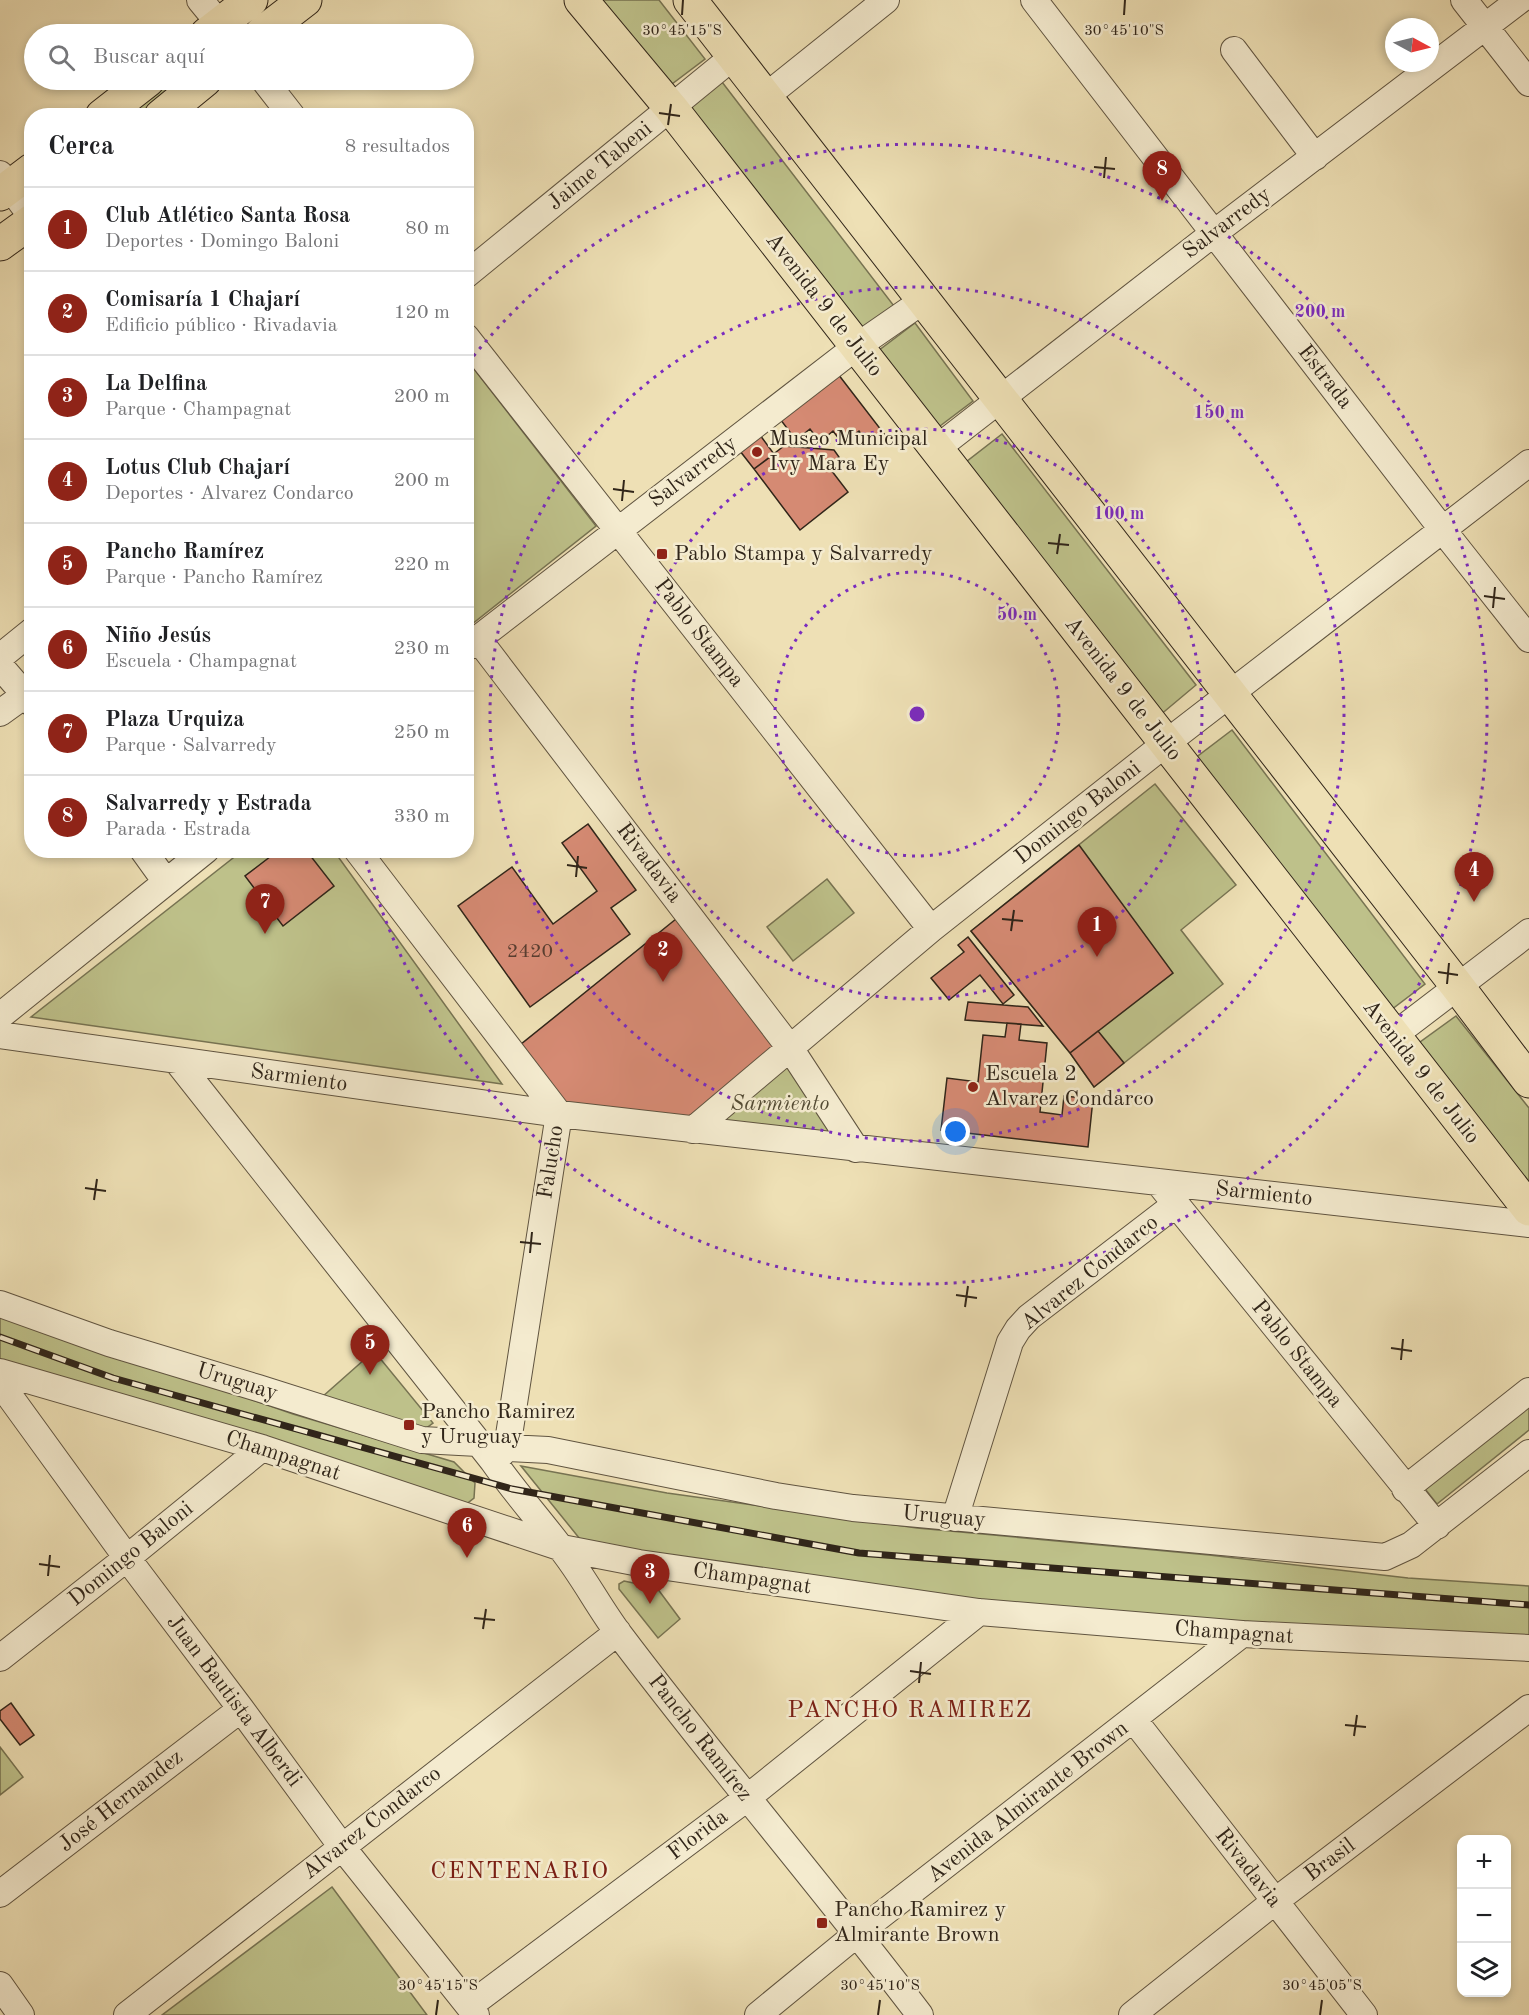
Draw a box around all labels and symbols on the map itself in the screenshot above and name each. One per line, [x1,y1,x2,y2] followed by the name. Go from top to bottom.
[1385,18,1439,72] north arrow
[642,24,722,39] text: 30°45'15"S
[1084,24,1164,39] text: 30°45'10"S
[544,117,656,215] street label: Jaime Tabeni
[1142,152,1182,201] pin: 8
[1179,183,1275,263] street label: Salvarredy
[761,229,887,381] street label: Avenida 9 de Julio
[1295,303,1345,321] text: 200 m
[1293,341,1357,413] street label: Estrada
[1194,404,1244,422] text: 150 m
[769,428,928,475] place label: Museo Municipal Ivy Mara Ey
[645,432,741,512] street label: Salvarredy
[750,445,764,459] marker: Museo Municipal Ivy Mara Ey
[1094,505,1144,523] text: 100 m
[674,543,933,565] place label: Pablo Stampa y Salvarredy
[655,547,669,561] marker: Pablo Stampa y Salvarredy
[650,575,748,692] street label: Pablo Stampa
[997,606,1037,624] text: 50 m
[1060,613,1186,765] street label: Avenida 9 de Julio
[907,704,927,724] centre of rings
[1011,757,1145,869] street label: Domingo Baloni
[612,819,686,907] street label: Rivadavia
[1454,852,1494,902] pin: 4
[246,884,284,934] pin: 7
[1078,908,1116,957] pin: 1
[644,932,682,982] pin: 2
[507,942,553,962] house number: 2420
[1358,996,1484,1148] street label: Avenida 9 de Julio
[249,1060,349,1096] street label: Sarmiento
[985,1063,1154,1110] place label: Escuela 2 Alvarez Condarco
[966,1080,980,1094] marker: Escuela 2 Alvarez Condarco
[731,1093,829,1115] park label: Sarmiento
[941,1117,970,1146] your location
[534,1123,568,1201] street label: Falucho
[1214,1178,1314,1210] street label: Sarmiento
[1017,1211,1163,1335] street label: Alvarez Condarco
[1247,1296,1347,1412] street label: Pablo Stampa
[350,1326,389,1375] pin: 5
[194,1359,281,1405] street label: Uruguay
[421,1401,575,1448] place label: Pancho Ramirez y Uruguay
[402,1418,416,1432] marker: Pancho Ramirez y Uruguay
[223,1427,343,1485] street label: Champagnat
[65,1497,197,1611] street label: Domingo Baloni
[901,1502,987,1532] street label: Uruguay
[448,1508,486,1558] pin: 6
[630,1554,670,1604] pin: 3
[691,1560,813,1598] street label: Champagnat
[162,1611,306,1791] street label: Juan Bautista Alberdi
[1174,1618,1294,1648] street label: Champagnat
[644,1670,756,1806] street label: Pancho Ramírez
[787,1699,1033,1723] district label: PANCHO RAMIREZ
[923,1717,1133,1887] street label: Avenida Almirante Brown
[55,1746,187,1856] street label: José Hernandez
[299,1762,445,1884] street label: Alvarez Condarco
[664,1805,732,1865] street label: Florida
[1211,1824,1286,1912] street label: Rivadavia
[1301,1834,1359,1886] street label: Brasil
[430,1860,610,1884] district label: CENTENARIO
[834,1899,1006,1946] place label: Pancho Ramirez y Almirante Brown
[815,1916,829,1930] marker: Pancho Ramirez y Almirante Brown
[398,1979,478,1994] text: 30°45'15"S
[840,1979,920,1994] text: 30°45'10"S
[1282,1979,1362,1994] text: 30°45'05"S

